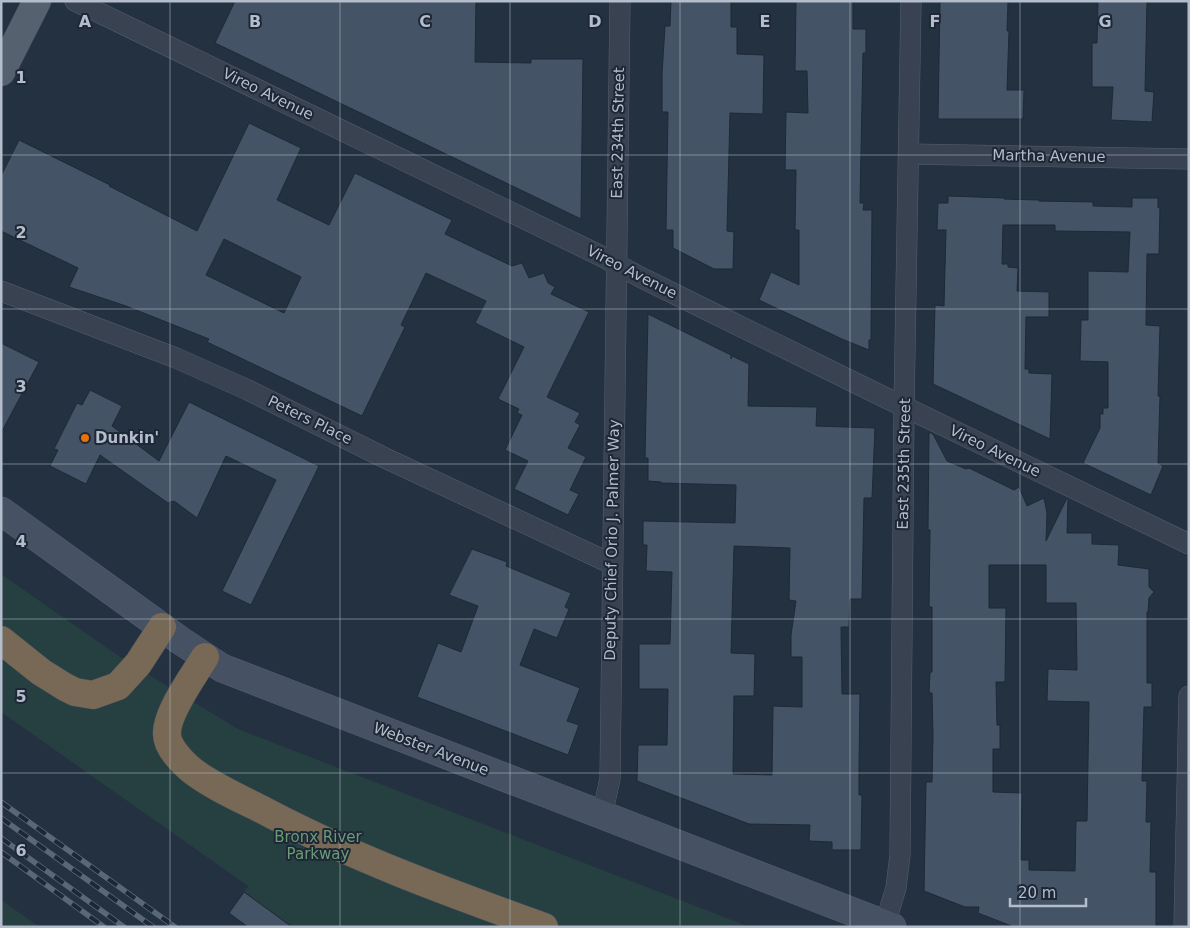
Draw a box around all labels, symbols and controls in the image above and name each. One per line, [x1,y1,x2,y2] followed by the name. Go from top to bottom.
[79,12,92,31] text: A
[249,12,261,31] text: B
[419,12,431,31] text: C
[588,12,602,31] text: D
[760,12,770,31] text: E
[930,12,940,31] text: F
[1098,12,1112,31] text: G
[220,64,316,124] street label: Vireo Avenue
[608,67,628,199] street label: East 234th Street
[15,68,27,87] text: 1
[992,146,1106,166] street label: Martha Avenue
[15,223,27,242] text: 2
[584,242,680,302] street label: Vireo Avenue
[15,377,27,396] text: 3
[265,392,355,448] street label: Peters Place
[894,398,914,530] street label: East 235th Street
[601,419,623,661] street label: Deputy Chief Orio J. Palmer Way
[947,421,1043,481] street label: Vireo Avenue
[95,429,159,447] place label: Dunkin'
[79,432,91,444] marker: Dunkin'
[15,532,27,551] text: 4
[15,687,27,706] text: 5
[371,719,491,779] street label: Webster Avenue
[274,828,362,863] park label: Bronx River Parkway
[15,841,27,860] text: 6
[1010,876,1086,908] scale bar
[1018,884,1056,902] text: 20 m

